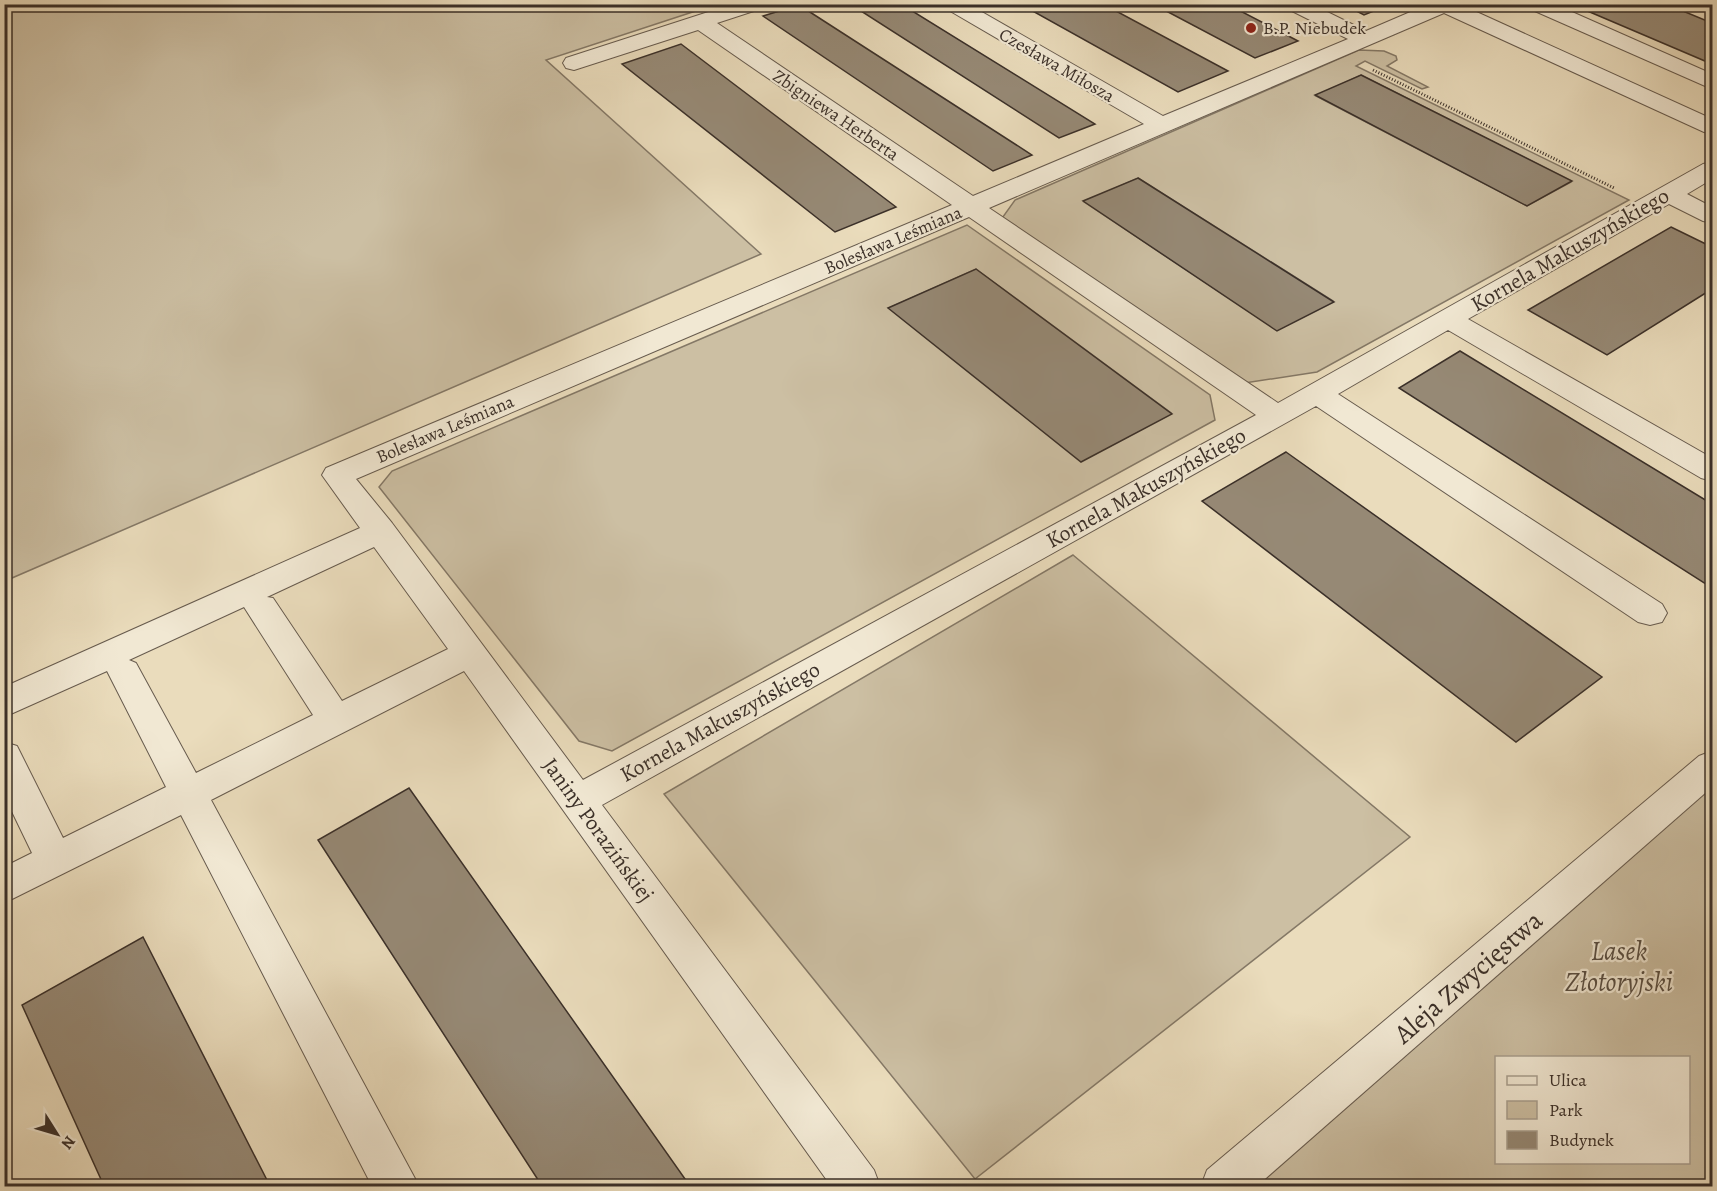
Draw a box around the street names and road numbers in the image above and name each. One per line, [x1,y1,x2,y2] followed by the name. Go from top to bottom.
[995,22,1120,108] street label: Czesława Miłosza
[768,64,904,167] street label: Zbigniewa Herberta
[1465,181,1675,319] street label: Kornela Makuszyńskiego
[820,200,966,280] street label: Bolesława Leśmiana
[372,389,518,469] street label: Bolesława Leśmiana
[1040,420,1252,556] street label: Kornela Makuszyńskiego
[614,654,826,790] street label: Kornela Makuszyńskiego
[535,752,661,908] street label: Janiny Porazińskiej
[1385,902,1550,1052] street label: Aleja Zwycięstwa

